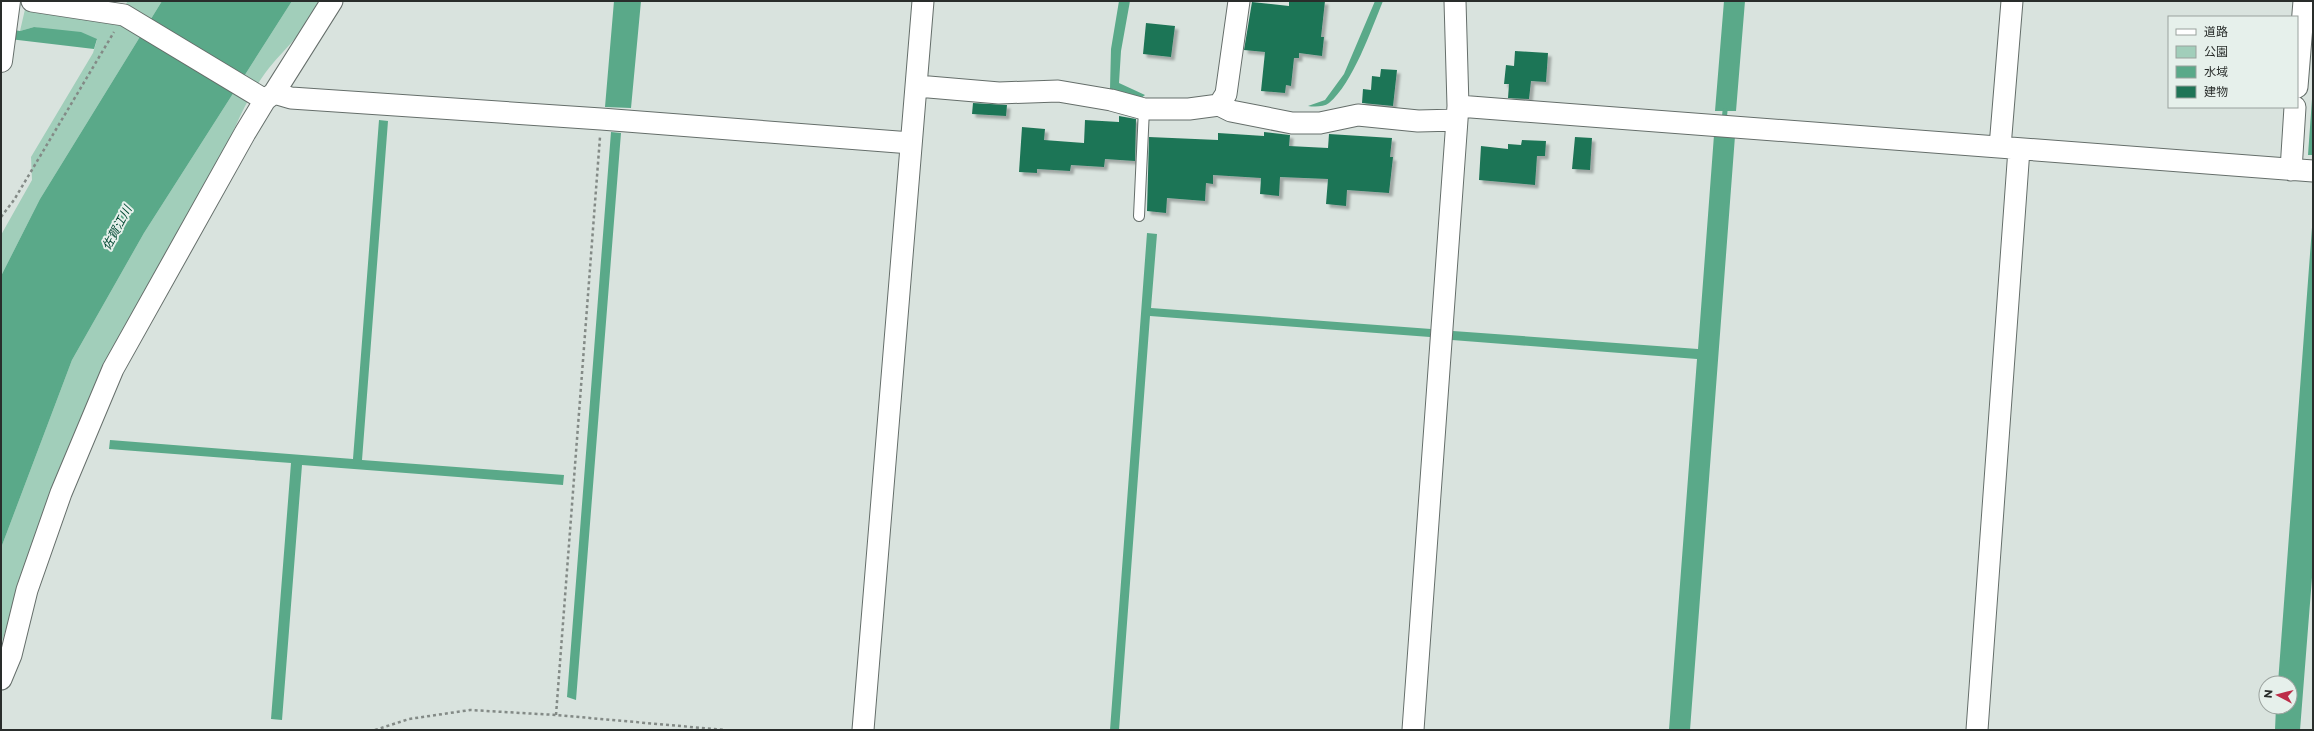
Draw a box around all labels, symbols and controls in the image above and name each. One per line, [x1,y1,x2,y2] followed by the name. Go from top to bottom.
[2168,16,2298,108] legend
[2204,24,2228,39] text: 道路
[2204,44,2228,59] text: 公園
[2204,64,2228,79] text: 水域
[2204,84,2228,99] text: 建物
[99,201,135,252] water label: 佐賀江川
[2258,675,2298,715] north arrow
[2261,689,2276,699] text: N

